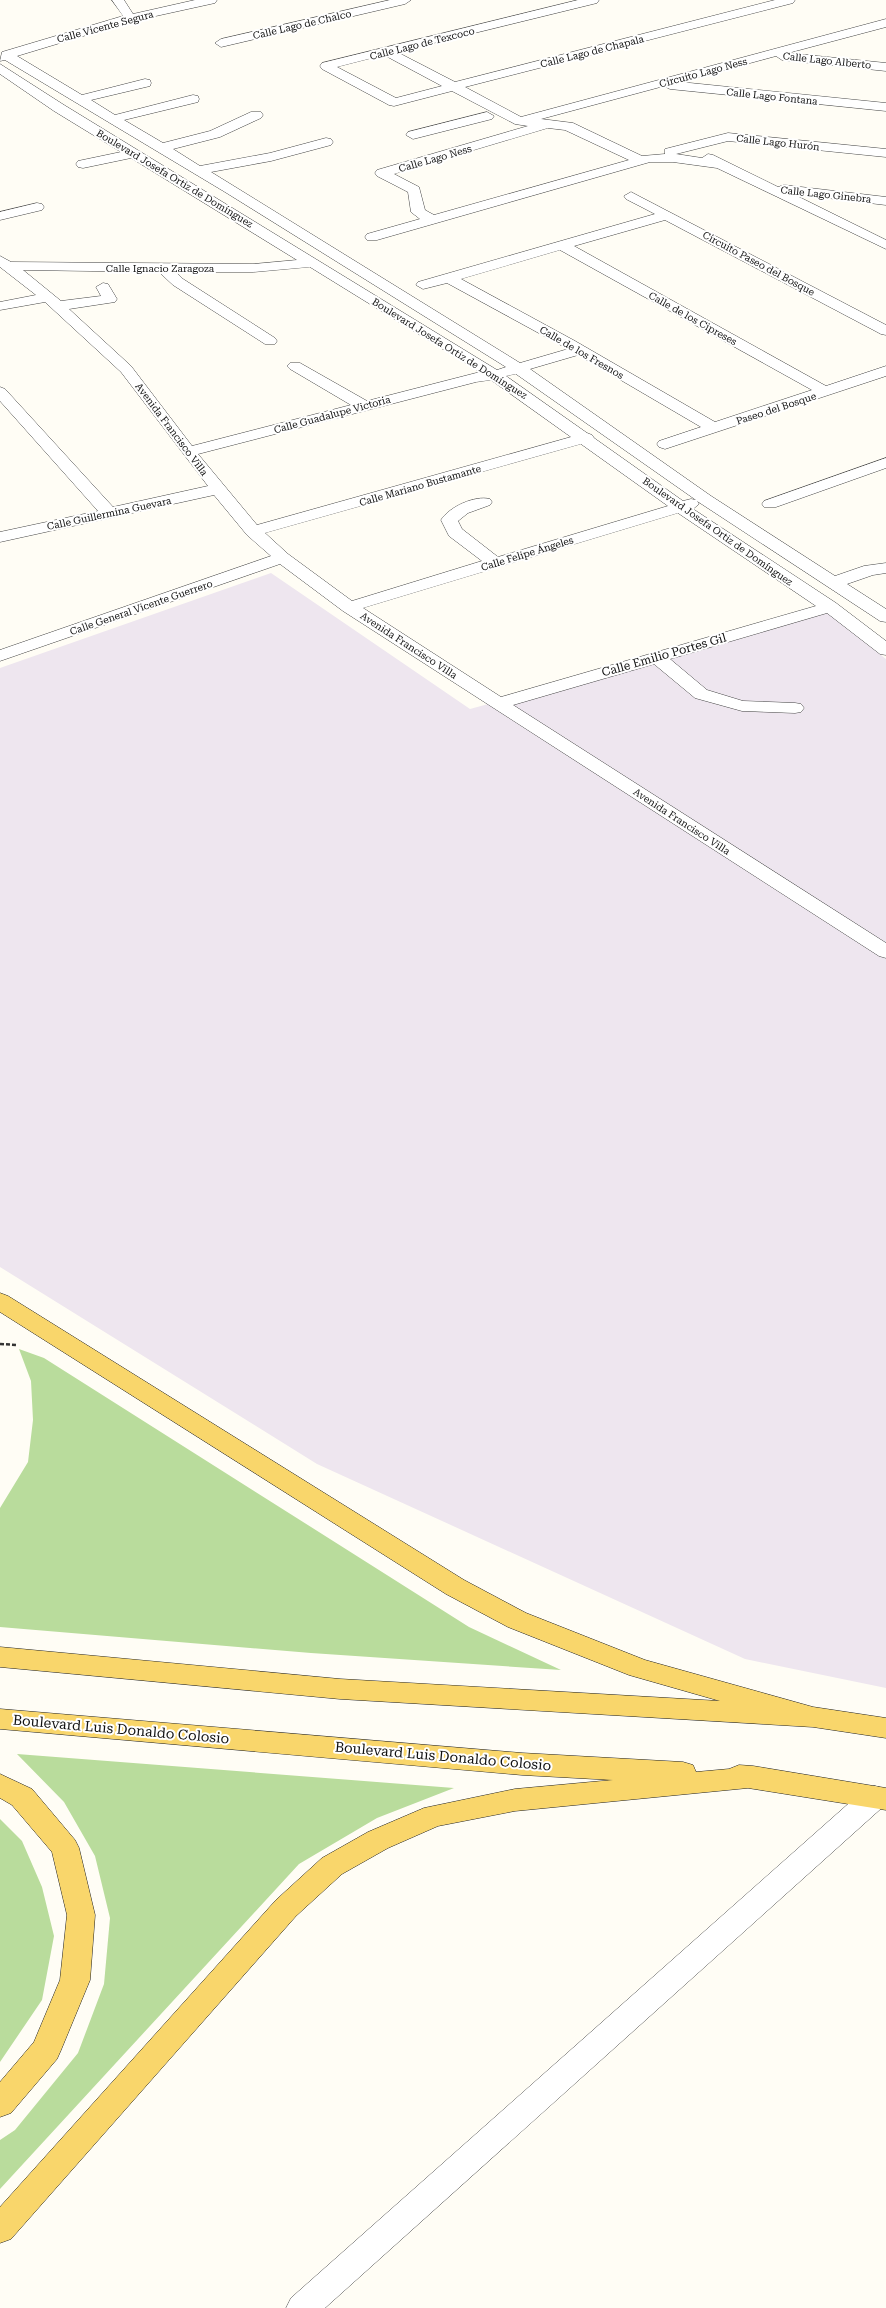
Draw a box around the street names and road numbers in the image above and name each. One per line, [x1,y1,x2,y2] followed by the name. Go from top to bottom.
[56,8,155,45] street label: Calle Vicente Segura
[252,8,353,41] street label: Calle Lago de Chalco
[369,25,476,62] street label: Calle Lago de Texcoco
[539,33,646,70] street label: Calle Lago de Chapala
[782,50,872,71] street label: Calle Lago Alberto
[658,55,748,90] street label: Circuito Lago Ness
[726,86,819,107] street label: Calle Lago Fontana
[95,127,255,230] street label: Boulevard Josefa Ortiz de Domínguez
[736,133,821,152] street label: Calle Lago Hurón
[397,143,473,174] street label: Calle Lago Ness
[780,184,872,205] street label: Calle Lago Ginebra
[701,229,817,298] street label: Circuito Paseo del Bosque
[106,263,215,274] street label: Calle Ignacio Zaragoza
[647,290,739,347] street label: Calle de los Cipreses
[370,296,529,401] street label: Boulevard Josefa Ortiz de Domínguez
[538,324,626,381] street label: Calle de los Fresnos
[133,381,210,478] street label: Avenida Francisco Villa
[735,390,818,427] street label: Paseo del Bosque
[273,393,392,435] street label: Calle Guadalupe Victoria
[358,463,483,508] street label: Calle Mariano Bustamante
[641,475,795,588] street label: Boulevard Josefa Ortiz de Domínguez
[46,495,173,532] street label: Calle Guillermina Guevara
[480,534,575,573] street label: Calle Felipe Ángeles
[68,578,214,637] street label: Calle General Vicente Guerrero
[358,610,460,681] street label: Avenida Francisco Villa
[600,630,728,680] street label: Calle Emilio Portes Gil
[631,786,733,857] street label: Avenida Francisco Villa
[12,1712,230,1746] street label: Boulevard Luis Donaldo Colosio
[334,1739,552,1773] street label: Boulevard Luis Donaldo Colosio

